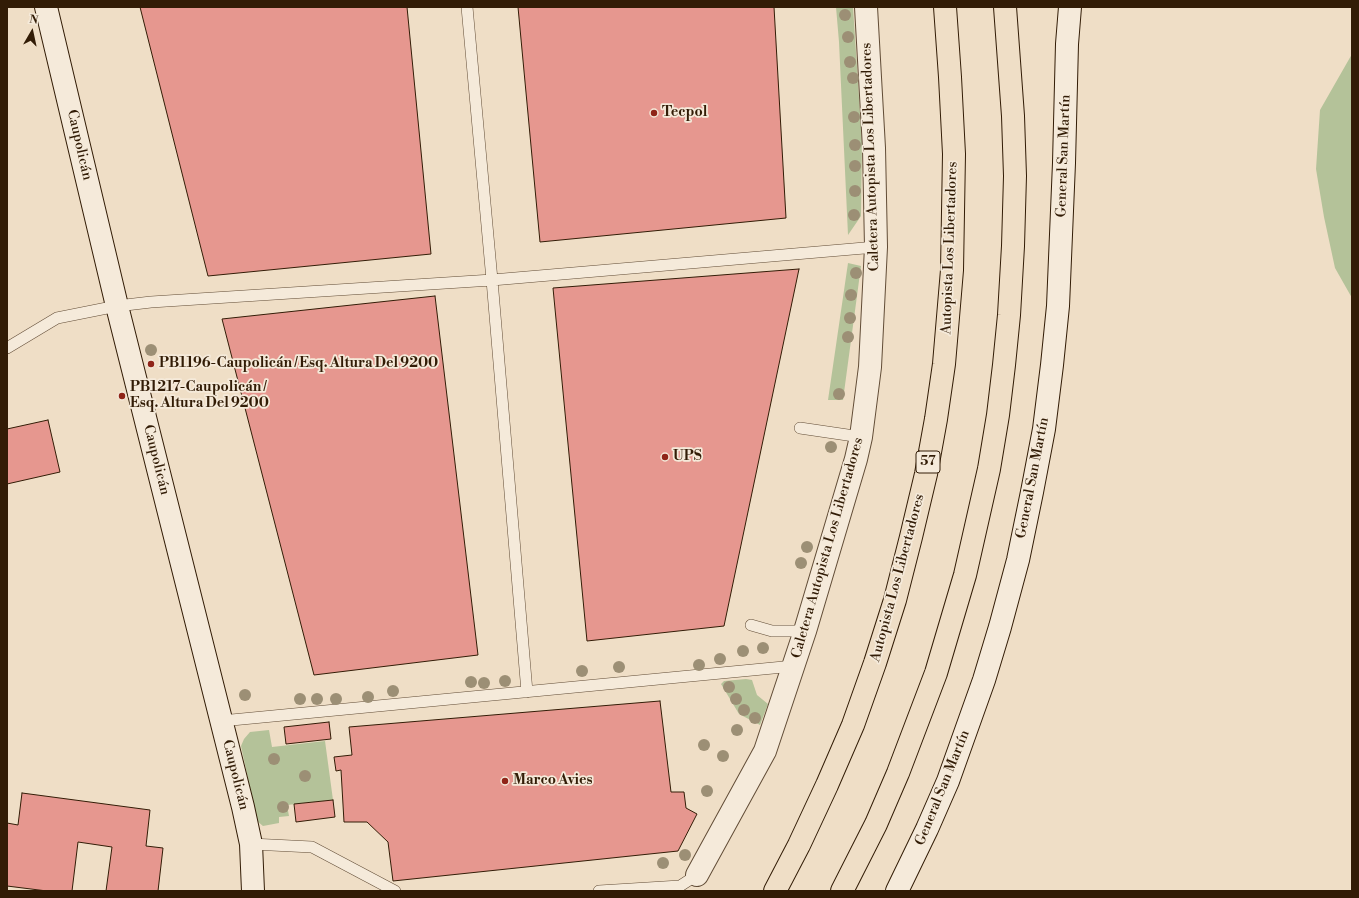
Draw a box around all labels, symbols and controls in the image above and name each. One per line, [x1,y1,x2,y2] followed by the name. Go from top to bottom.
[12,12,52,52] north arrow
[28,13,39,28] text: N
[859,42,883,272] street label: Caletera Autopista Los Libertadores
[1053,94,1075,218] street label: General San Martín
[662,105,707,121] place label: Tecpol
[63,108,95,182] street label: Caupolicán
[649,108,659,118] marker: Tecpol
[939,161,961,335] street label: Autopista Los Libertadores
[159,356,438,372] place label: PB1196-Caupolicán / Esq. Altura Del 9200
[146,359,156,369] marker: PB1196-Caupolicán / Esq. Altura Del 9200
[130,380,269,412] place label: PB1217-Caupolicán / Esq. Altura Del 9200
[117,391,127,401] marker: PB1217-Caupolicán / Esq. Altura Del 9200
[1013,416,1053,540] street label: General San Martín
[139,423,173,497] street label: Caupolicán
[788,436,868,660] street label: Caletera Autopista Los Libertadores
[673,449,702,465] place label: UPS
[916,451,940,473] road number: 57
[660,452,670,462] marker: UPS
[868,492,928,664] street label: Autopista Los Libertadores
[912,728,974,848] street label: General San Martín
[218,738,252,812] street label: Caupolicán
[513,773,593,789] place label: Marco Avies
[500,776,510,786] marker: Marco Avies

